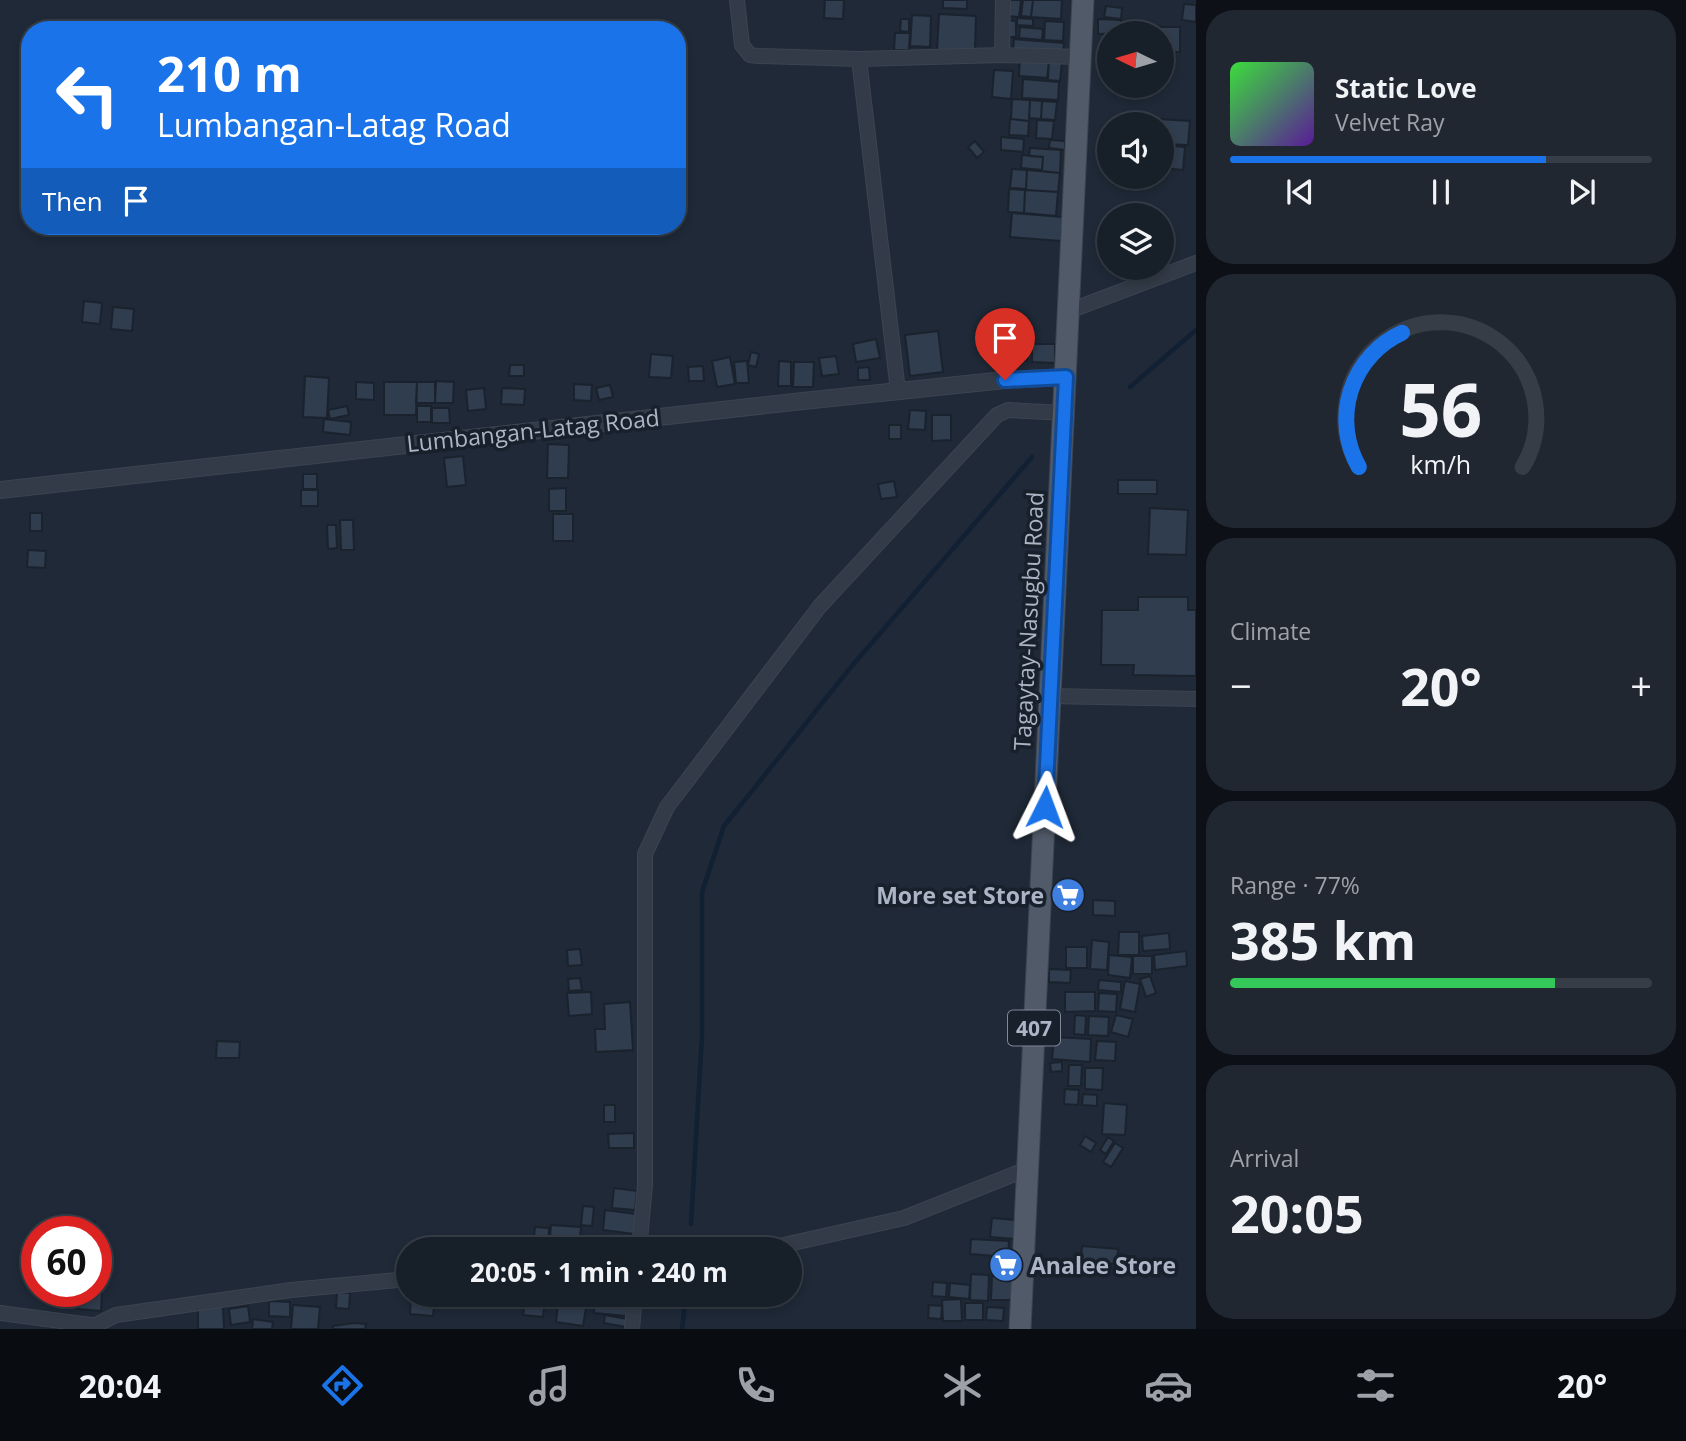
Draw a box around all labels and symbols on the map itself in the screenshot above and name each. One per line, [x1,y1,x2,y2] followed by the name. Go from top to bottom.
[1097,21,1174,98] north arrow
[975,308,1035,380] pin
[405,401,661,459] street label: Lumbangan-Latag Road
[1005,491,1051,751] street label: Tagaytay-Nasugbu Road
[1008,770,1082,844] position arrow
[1049,876,1087,914] supermarket icon: More set Store
[876,879,1044,911] place label: More set Store
[1008,1010,1060,1046] road number: 407
[21,1216,112,1307] speed limit sign: 60
[987,1246,1025,1284] supermarket icon: Analee Store
[1030,1249,1176,1281] place label: Analee Store

